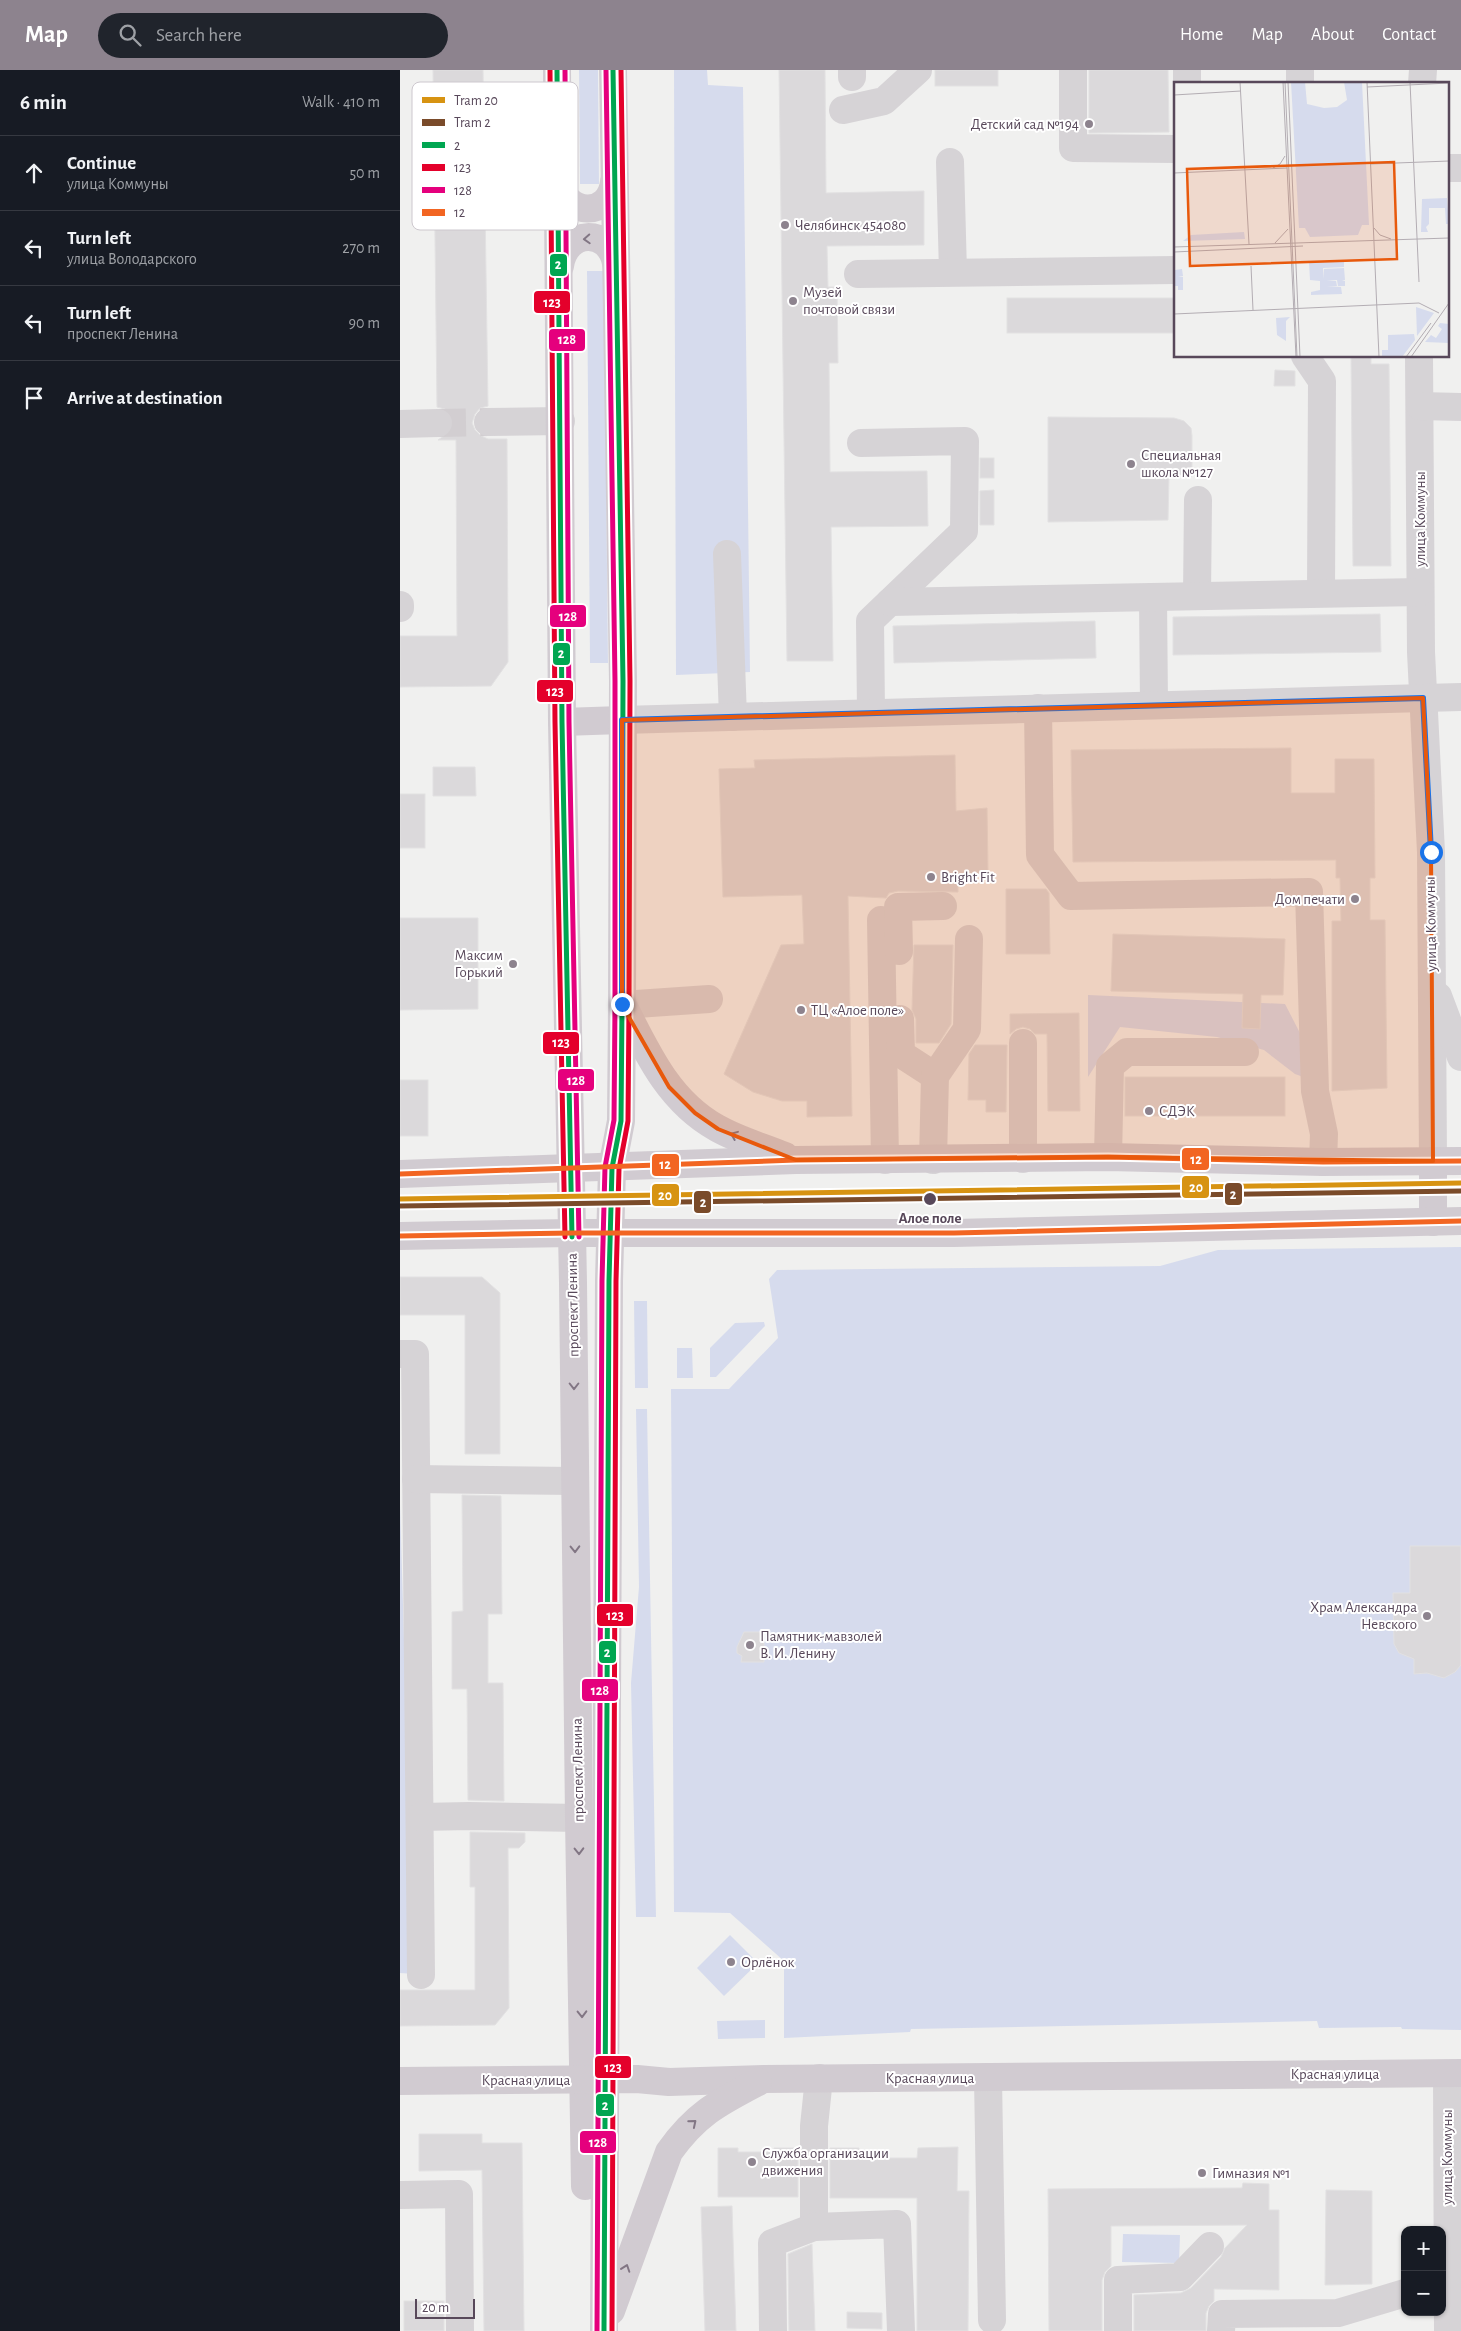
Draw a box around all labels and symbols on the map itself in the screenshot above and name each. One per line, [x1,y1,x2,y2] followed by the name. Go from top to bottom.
[412,82,578,230] legend
[1174,82,1448,358] inset map
[454,94,498,108] text: Tram 20
[454,116,491,130] text: Tram 2
[971,117,1079,132] place label: Детский сад №194
[1083,118,1095,130] marker: Детский сад №194
[454,139,460,153] text: 2
[454,161,471,175] text: 123
[454,184,472,198] text: 128
[454,206,465,220] text: 12
[795,218,906,233] place label: Челябинск 454080
[779,219,791,231] marker: Челябинск 454080
[582,233,590,244] one-way arrow
[549,253,568,277] line badge: 2
[555,258,562,272] text: 2
[803,285,895,317] place label: Музей почтовой связи
[533,290,571,314] line badge: 123
[787,295,799,307] marker: Музей почтовой связи
[543,296,561,310] text: 123
[548,328,586,352] line badge: 128
[558,333,576,347] text: 128
[1141,448,1221,480] place label: Специальная школа №127
[1125,458,1137,470] marker: Специальная школа №127
[1413,471,1428,568] street label: улица Коммуны
[549,604,587,628] line badge: 128
[559,610,577,624] text: 128
[552,642,571,666] line badge: 2
[558,647,565,661] text: 2
[536,679,574,703] line badge: 123
[546,685,564,699] text: 123
[1420,841,1443,864] route start
[941,870,995,885] place label: Bright Fit
[925,871,937,883] marker: Bright Fit
[1423,876,1439,973] street label: улица Коммуны
[1275,892,1345,907] place label: Дом печати
[1349,893,1361,905] marker: Дом печати
[454,948,503,980] place label: Максим Горький
[507,958,519,970] marker: Максим Горький
[611,993,634,1016] route end
[811,1003,904,1018] place label: ТЦ «Алое поле»
[795,1004,807,1016] marker: ТЦ «Алое поле»
[542,1031,580,1055] line badge: 123
[552,1036,570,1050] text: 123
[557,1068,595,1092] line badge: 128
[567,1074,585,1088] text: 128
[1159,1104,1195,1119] place label: СДЭК
[1143,1105,1155,1117] marker: СДЭК
[730,1131,739,1142] one-way arrow
[1181,1147,1210,1171] line badge: 12
[651,1153,680,1177] line badge: 12
[1190,1153,1202,1167] text: 12
[659,1158,671,1172] text: 12
[1181,1175,1210,1199] line badge: 20
[1189,1181,1203,1195] text: 20
[1224,1182,1243,1206] line badge: 2
[651,1183,680,1207] line badge: 20
[1230,1188,1237,1202] text: 2
[658,1189,672,1203] text: 20
[693,1190,712,1214] line badge: 2
[922,1191,938,1207] marker: Алое поле
[700,1196,707,1210] text: 2
[898,1211,962,1226] place label: Алое поле
[565,1253,581,1357] street label: проспект Ленина
[569,1383,579,1391] one-way arrow
[570,1546,580,1553] one-way arrow
[1310,1600,1417,1632] place label: Храм Александра Невского
[596,1603,634,1627] line badge: 123
[606,1609,624,1623] text: 123
[1421,1610,1433,1622] marker: Храм Александра Невского
[760,1629,882,1661] place label: Памятник-мавзолей В. И. Ленину
[744,1639,756,1651] marker: Памятник-мавзолей В. И. Ленину
[598,1640,617,1664] line badge: 2
[604,1646,611,1660] text: 2
[581,1678,619,1702] line badge: 128
[591,1684,609,1698] text: 128
[570,1718,586,1822] street label: проспект Ленина
[574,1848,584,1856] one-way arrow
[741,1955,795,1970] place label: Орлёнок
[725,1956,737,1968] marker: Орлёнок
[577,2010,587,2018] one-way arrow
[594,2055,632,2079] line badge: 123
[604,2061,622,2075] text: 123
[1291,2067,1380,2082] street label: Красная улица
[886,2071,975,2086] street label: Красная улица
[482,2073,571,2088] street label: Красная улица
[595,2093,615,2117] line badge: 2
[602,2099,609,2113] text: 2
[1440,2109,1455,2206] street label: улица Коммуны
[687,2120,696,2128] one-way arrow
[579,2130,617,2154] line badge: 128
[589,2136,607,2150] text: 128
[762,2146,889,2178] place label: Служба организации движения
[746,2156,758,2168] marker: Служба организации движения
[1212,2166,1290,2181] place label: Гимназия №1
[1196,2167,1208,2179] marker: Гимназия №1
[620,2265,630,2273] one-way arrow
[415,2296,475,2319] scale bar

